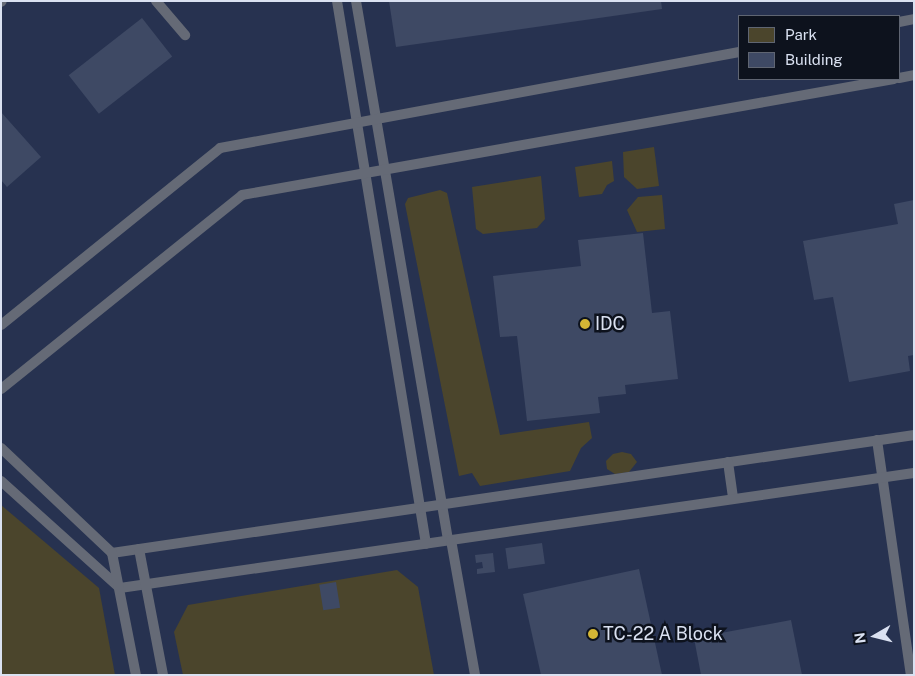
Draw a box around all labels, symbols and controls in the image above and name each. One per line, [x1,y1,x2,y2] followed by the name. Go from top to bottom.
[738,15,900,80] legend
[785,26,817,43] text: Park
[785,51,843,68] text: Building
[595,313,625,335] place label: IDC
[579,318,591,330] marker: IDC
[850,611,900,661] north arrow
[603,623,723,645] place label: TC-22 A Block
[587,628,599,640] marker: TC-22 A Block
[851,632,869,645] text: N

